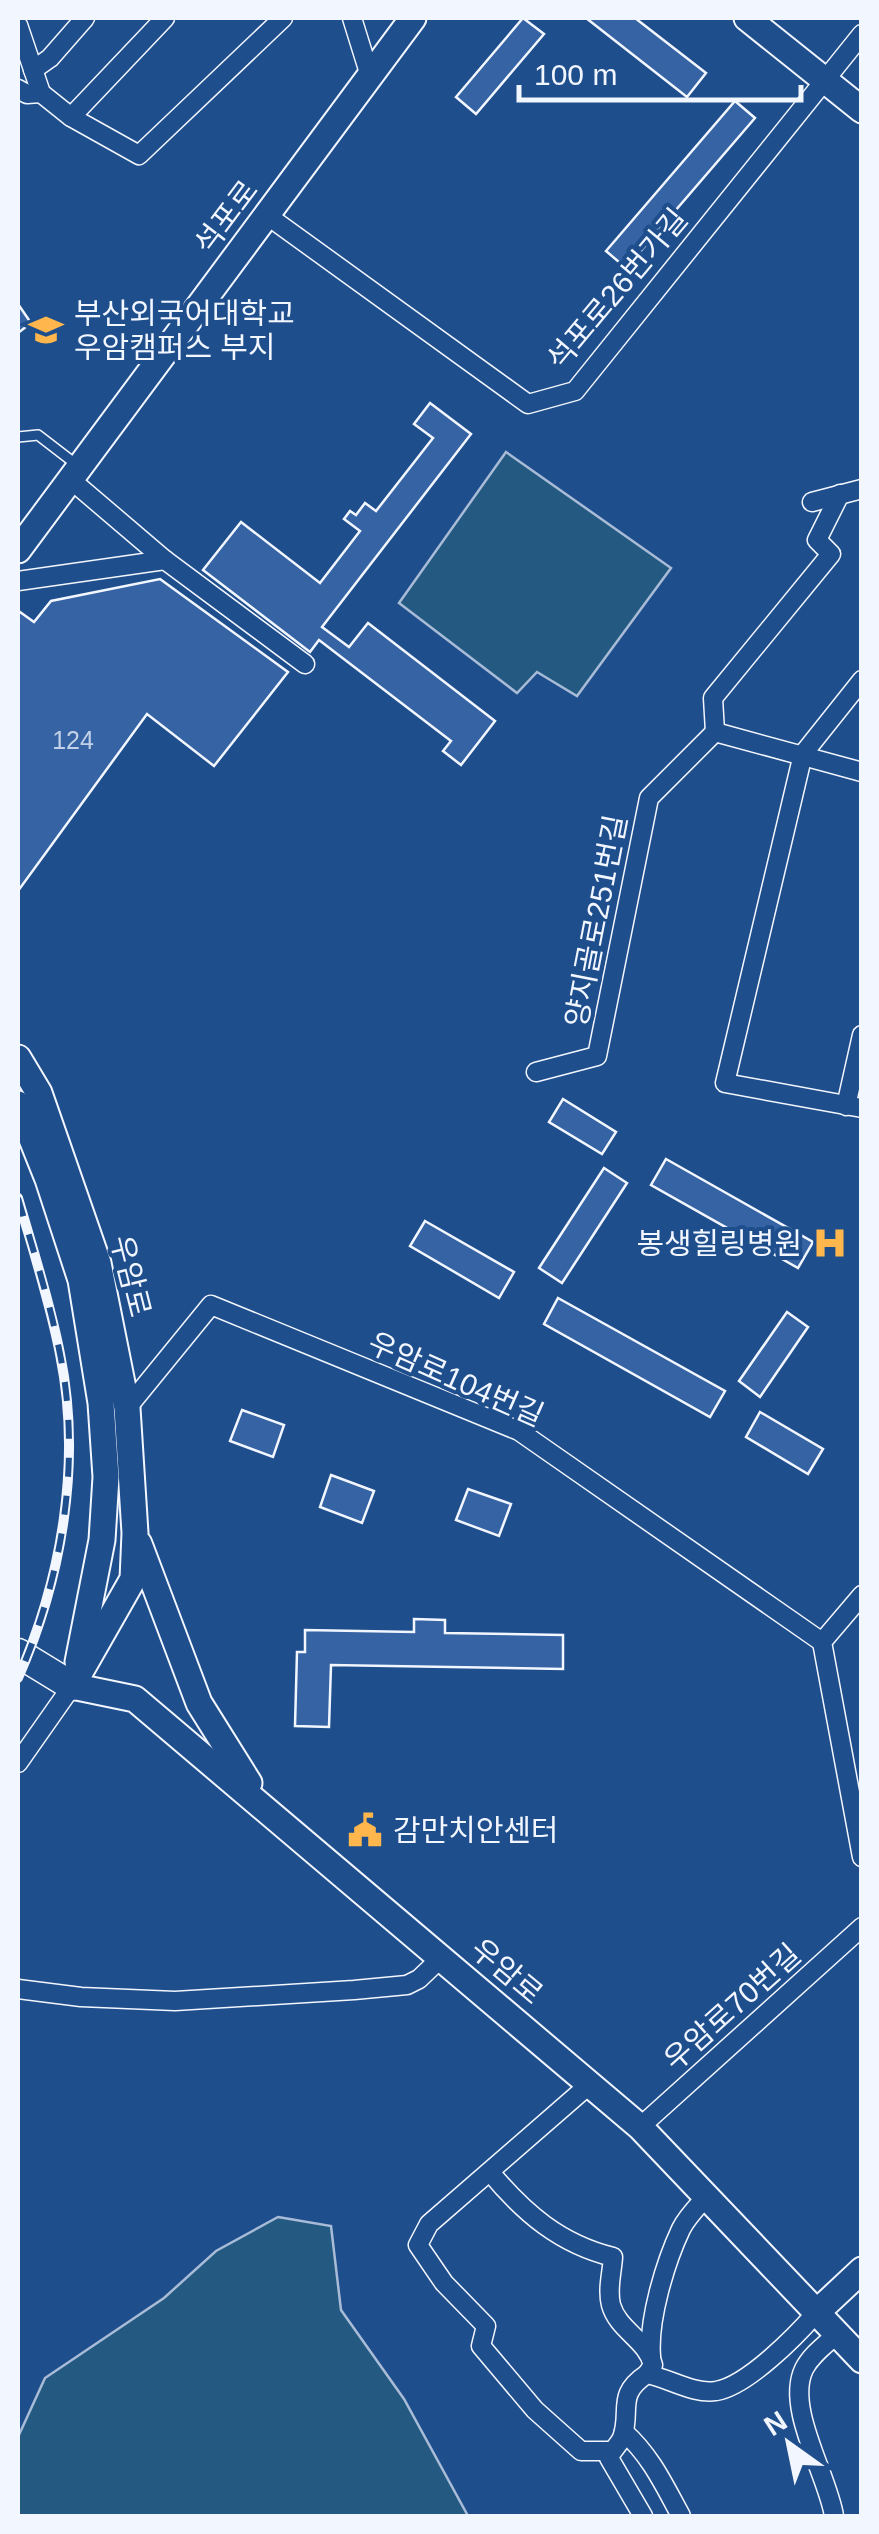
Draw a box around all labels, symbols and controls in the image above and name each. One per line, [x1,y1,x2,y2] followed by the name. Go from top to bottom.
[519,40,802,102] scale bar
[534,58,617,91] text: 100 m
[188,174,264,260] street label: 석포로
[540,202,694,376] street label: 석포로26번가길
[74,297,295,364] place label: 부산외국어대학교 우암캠퍼스 부지
[27,311,65,349] school or university icon: 부산외국어대학교 우암캠퍼스 부지
[52,726,94,754] house number: 124
[559,812,633,1030] street label: 양지골로251번길
[811,1224,849,1262] hospital icon: 봉생힐링병원
[636,1227,802,1260] place label: 봉생힐링병원
[105,1232,157,1320] street label: 우암로
[363,1326,549,1432] street label: 우암로104번길
[346,1811,384,1849] public building icon: 감만치안센터
[393,1814,559,1847] place label: 감만치안센터
[465,1932,549,2010] street label: 우암로
[657,1937,807,2077] street label: 우암로70번길
[739,2394,839,2494] north arrow
[759,2405,793,2442] text: N

